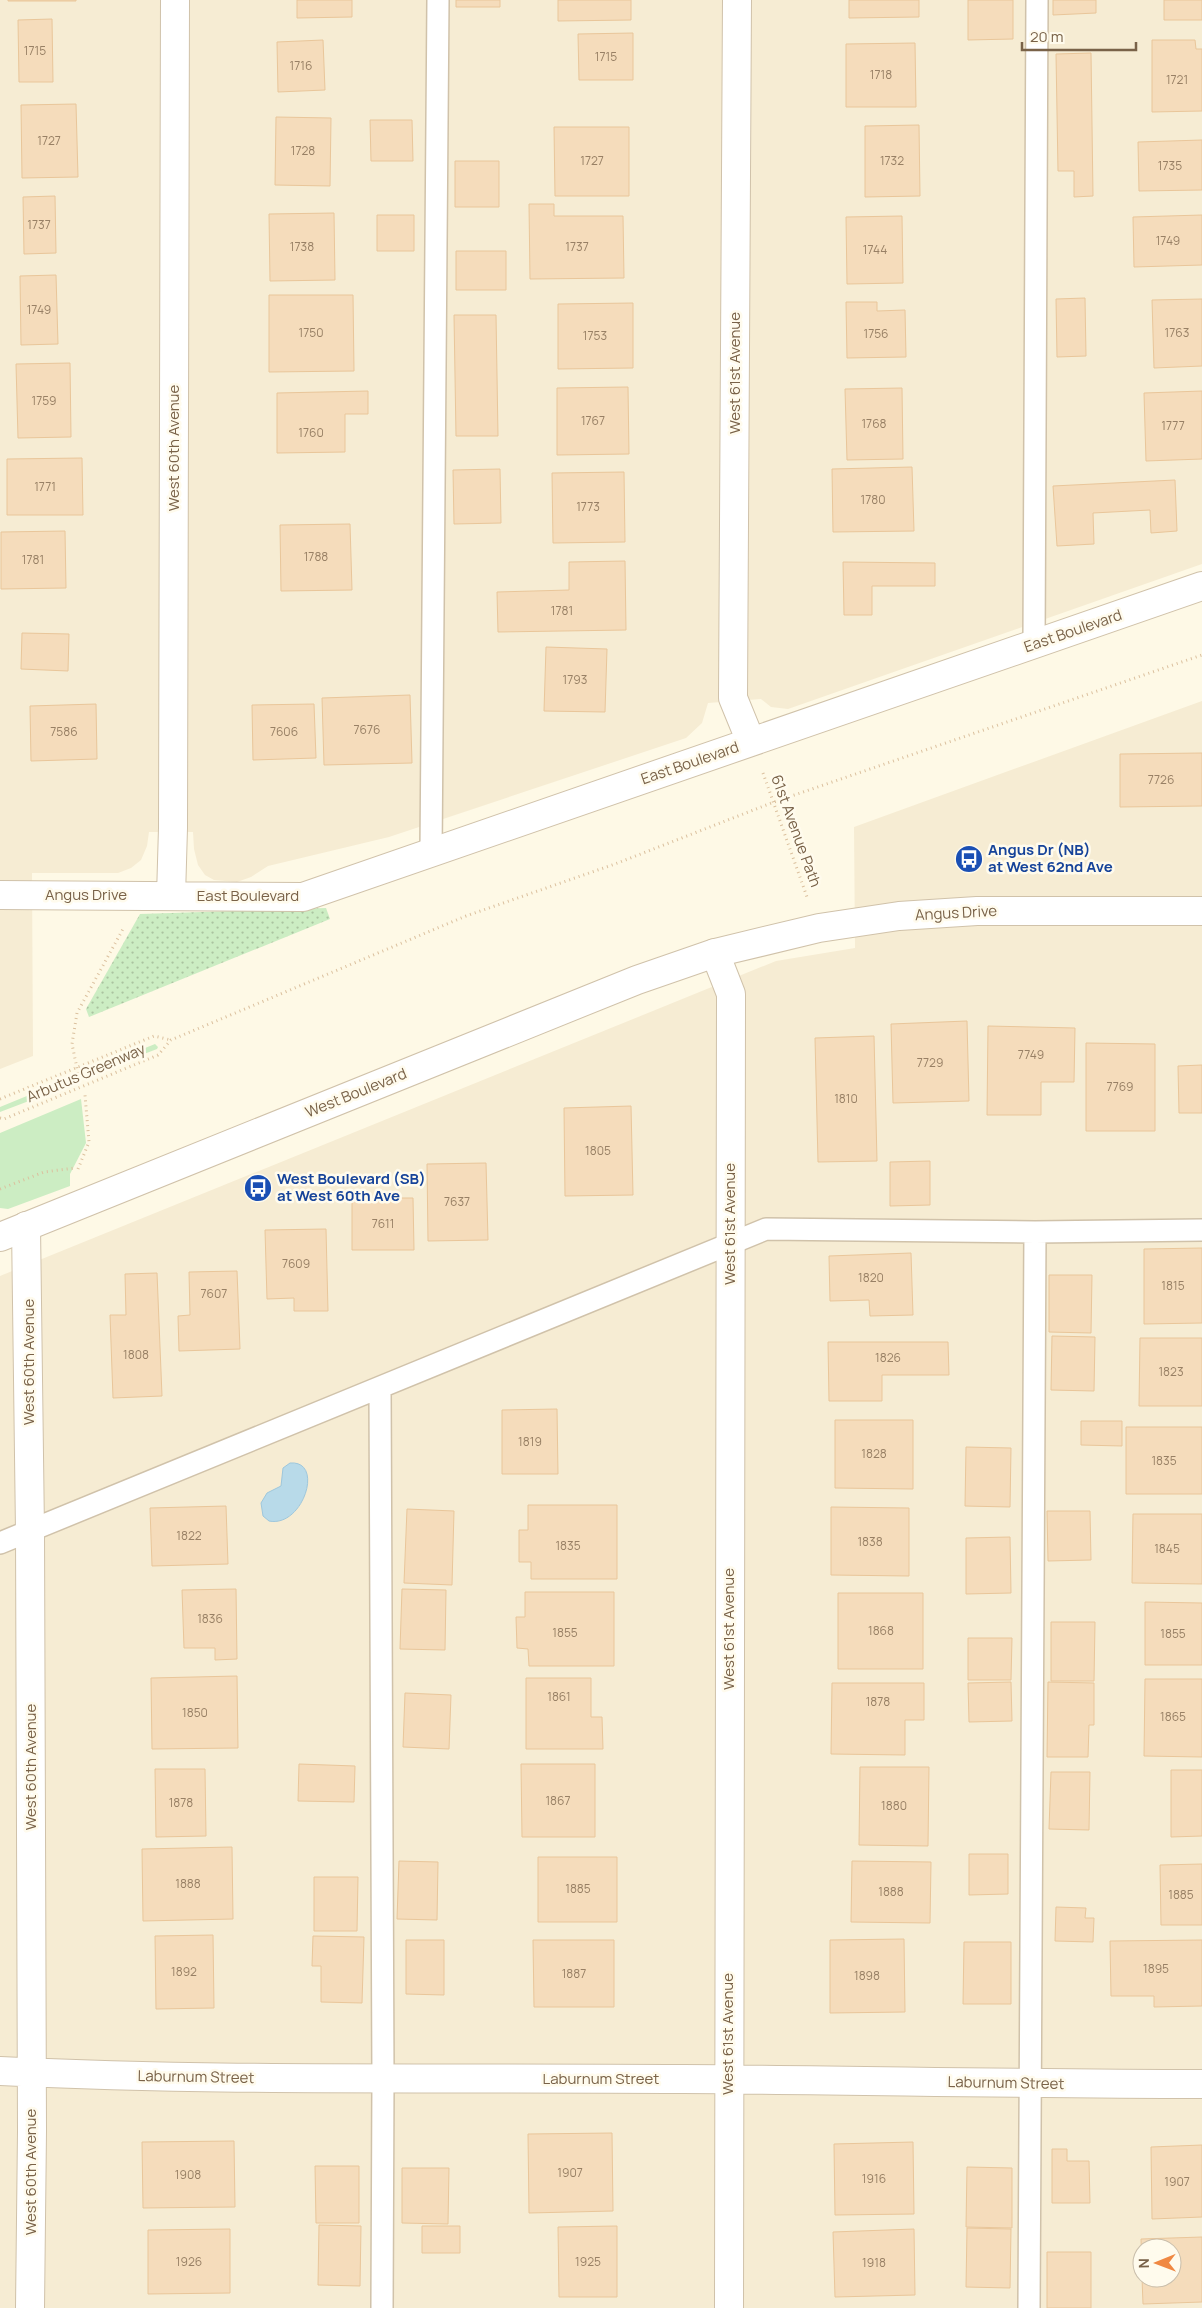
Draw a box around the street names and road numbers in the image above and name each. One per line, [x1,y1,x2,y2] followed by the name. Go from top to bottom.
[724,312,745,434] street label: West 61st Avenue
[163,385,184,511] street label: West 60th Avenue
[1021,604,1125,657] street label: East Boulevard
[638,736,742,789] street label: East Boulevard
[766,772,827,890] street label: 61st Avenue Path
[45,884,127,905] street label: Angus Drive
[197,885,299,906] street label: East Boulevard
[914,900,998,925] street label: Angus Drive
[23,1038,149,1107] street label: Arbutus Greenway
[302,1063,410,1122] street label: West Boulevard
[719,1163,740,1285] street label: West 61st Avenue
[18,1299,39,1425] street label: West 60th Avenue
[718,1568,739,1690] street label: West 61st Avenue
[20,1704,41,1830] street label: West 60th Avenue
[717,1973,738,2095] street label: West 61st Avenue
[137,2065,255,2088] street label: Laburnum Street
[543,2068,659,2089] street label: Laburnum Street
[947,2071,1065,2094] street label: Laburnum Street
[20,2109,41,2235] street label: West 60th Avenue

